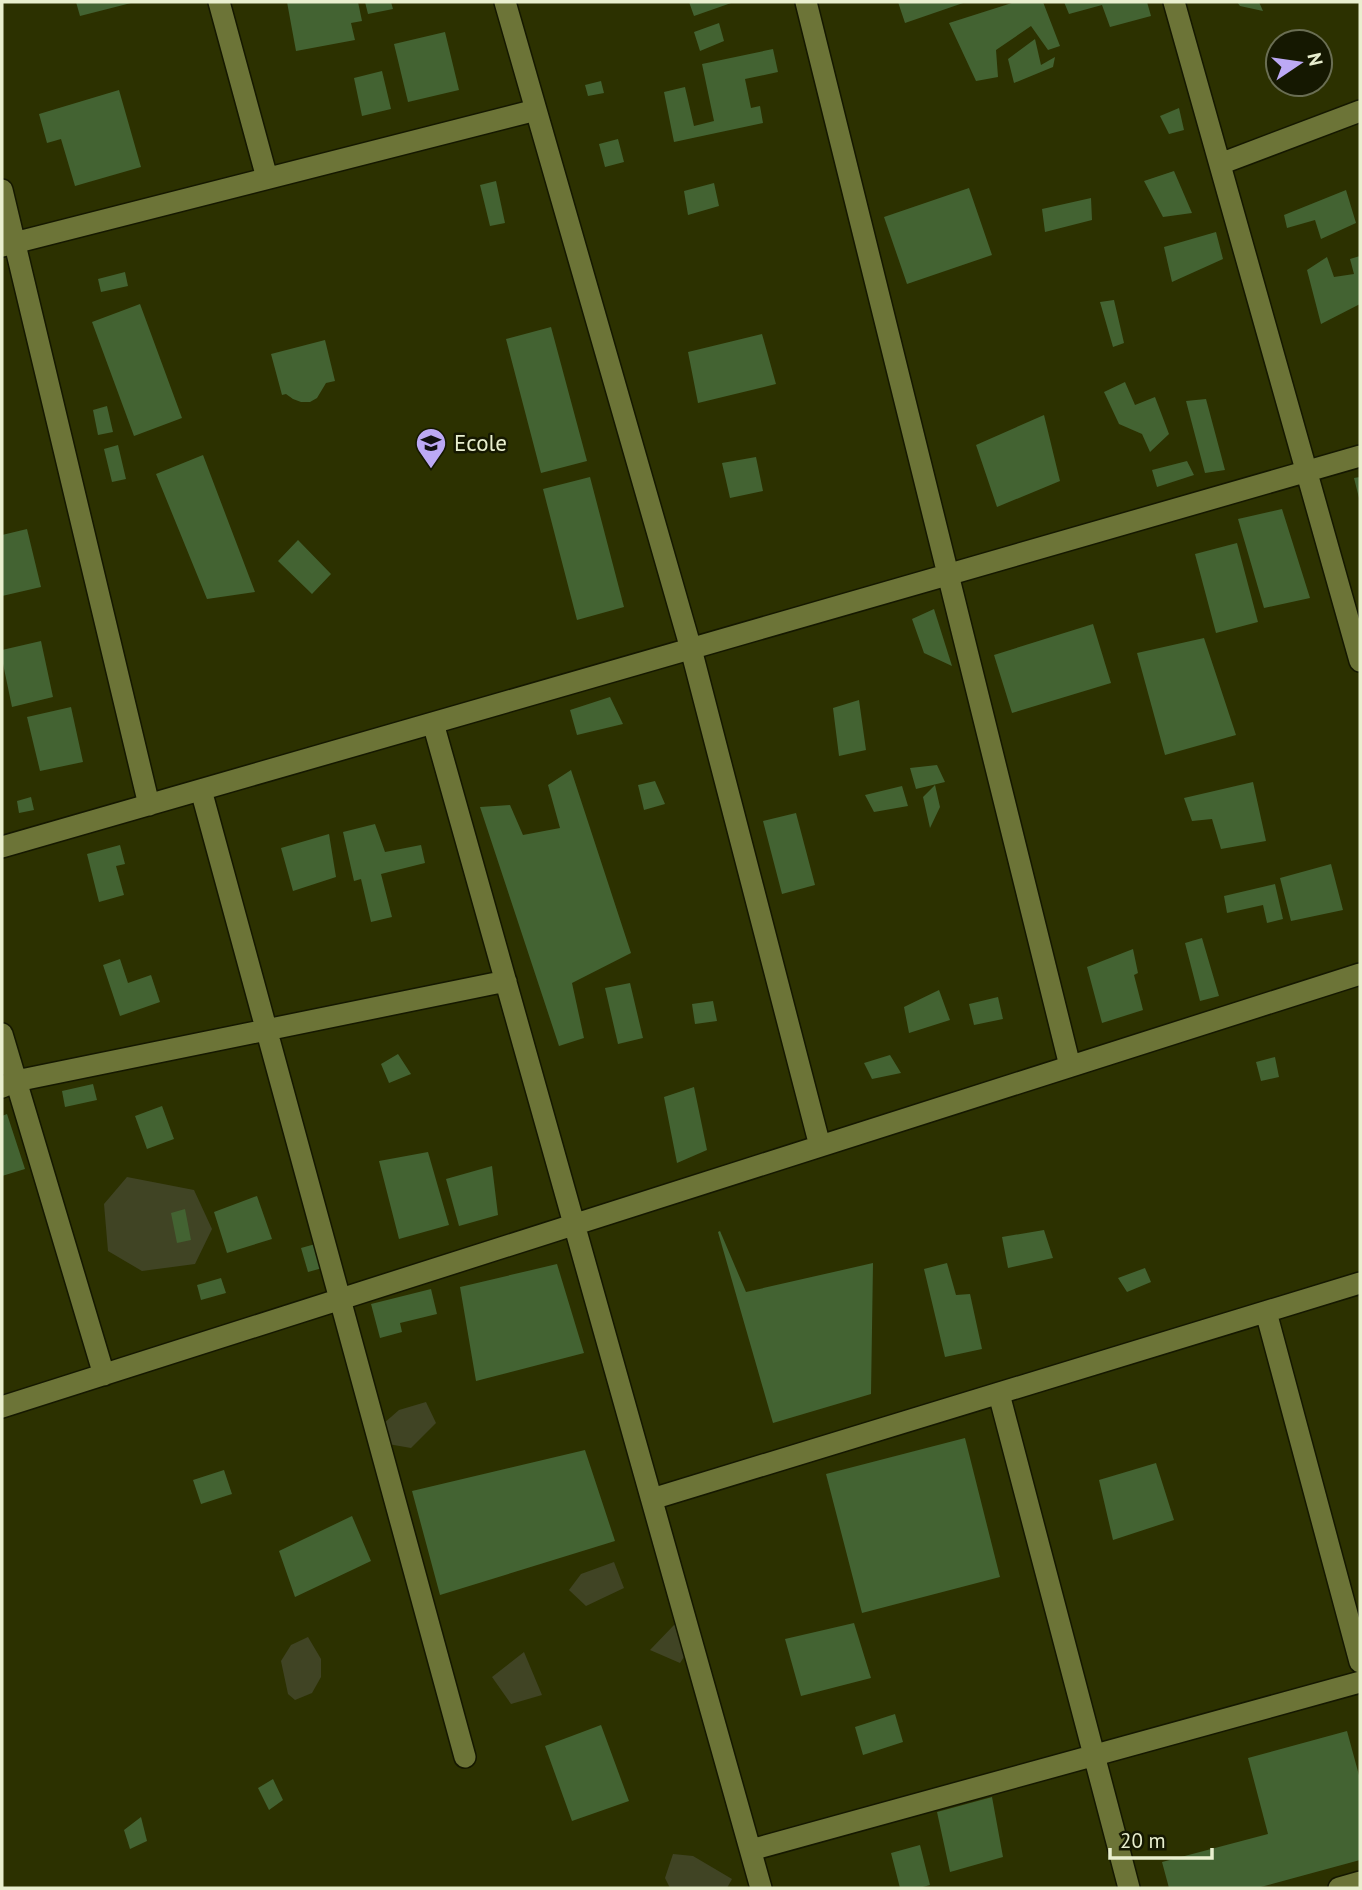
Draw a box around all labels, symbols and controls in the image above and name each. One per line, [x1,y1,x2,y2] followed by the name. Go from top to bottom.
[1264,28,1334,98] north arrow
[1302,50,1329,68] text: N
[414,426,448,470] school or university icon: Ecole
[454,428,507,457] place label: Ecole
[1110,1816,1212,1860] scale bar
[1120,1827,1166,1854] text: 20 m

